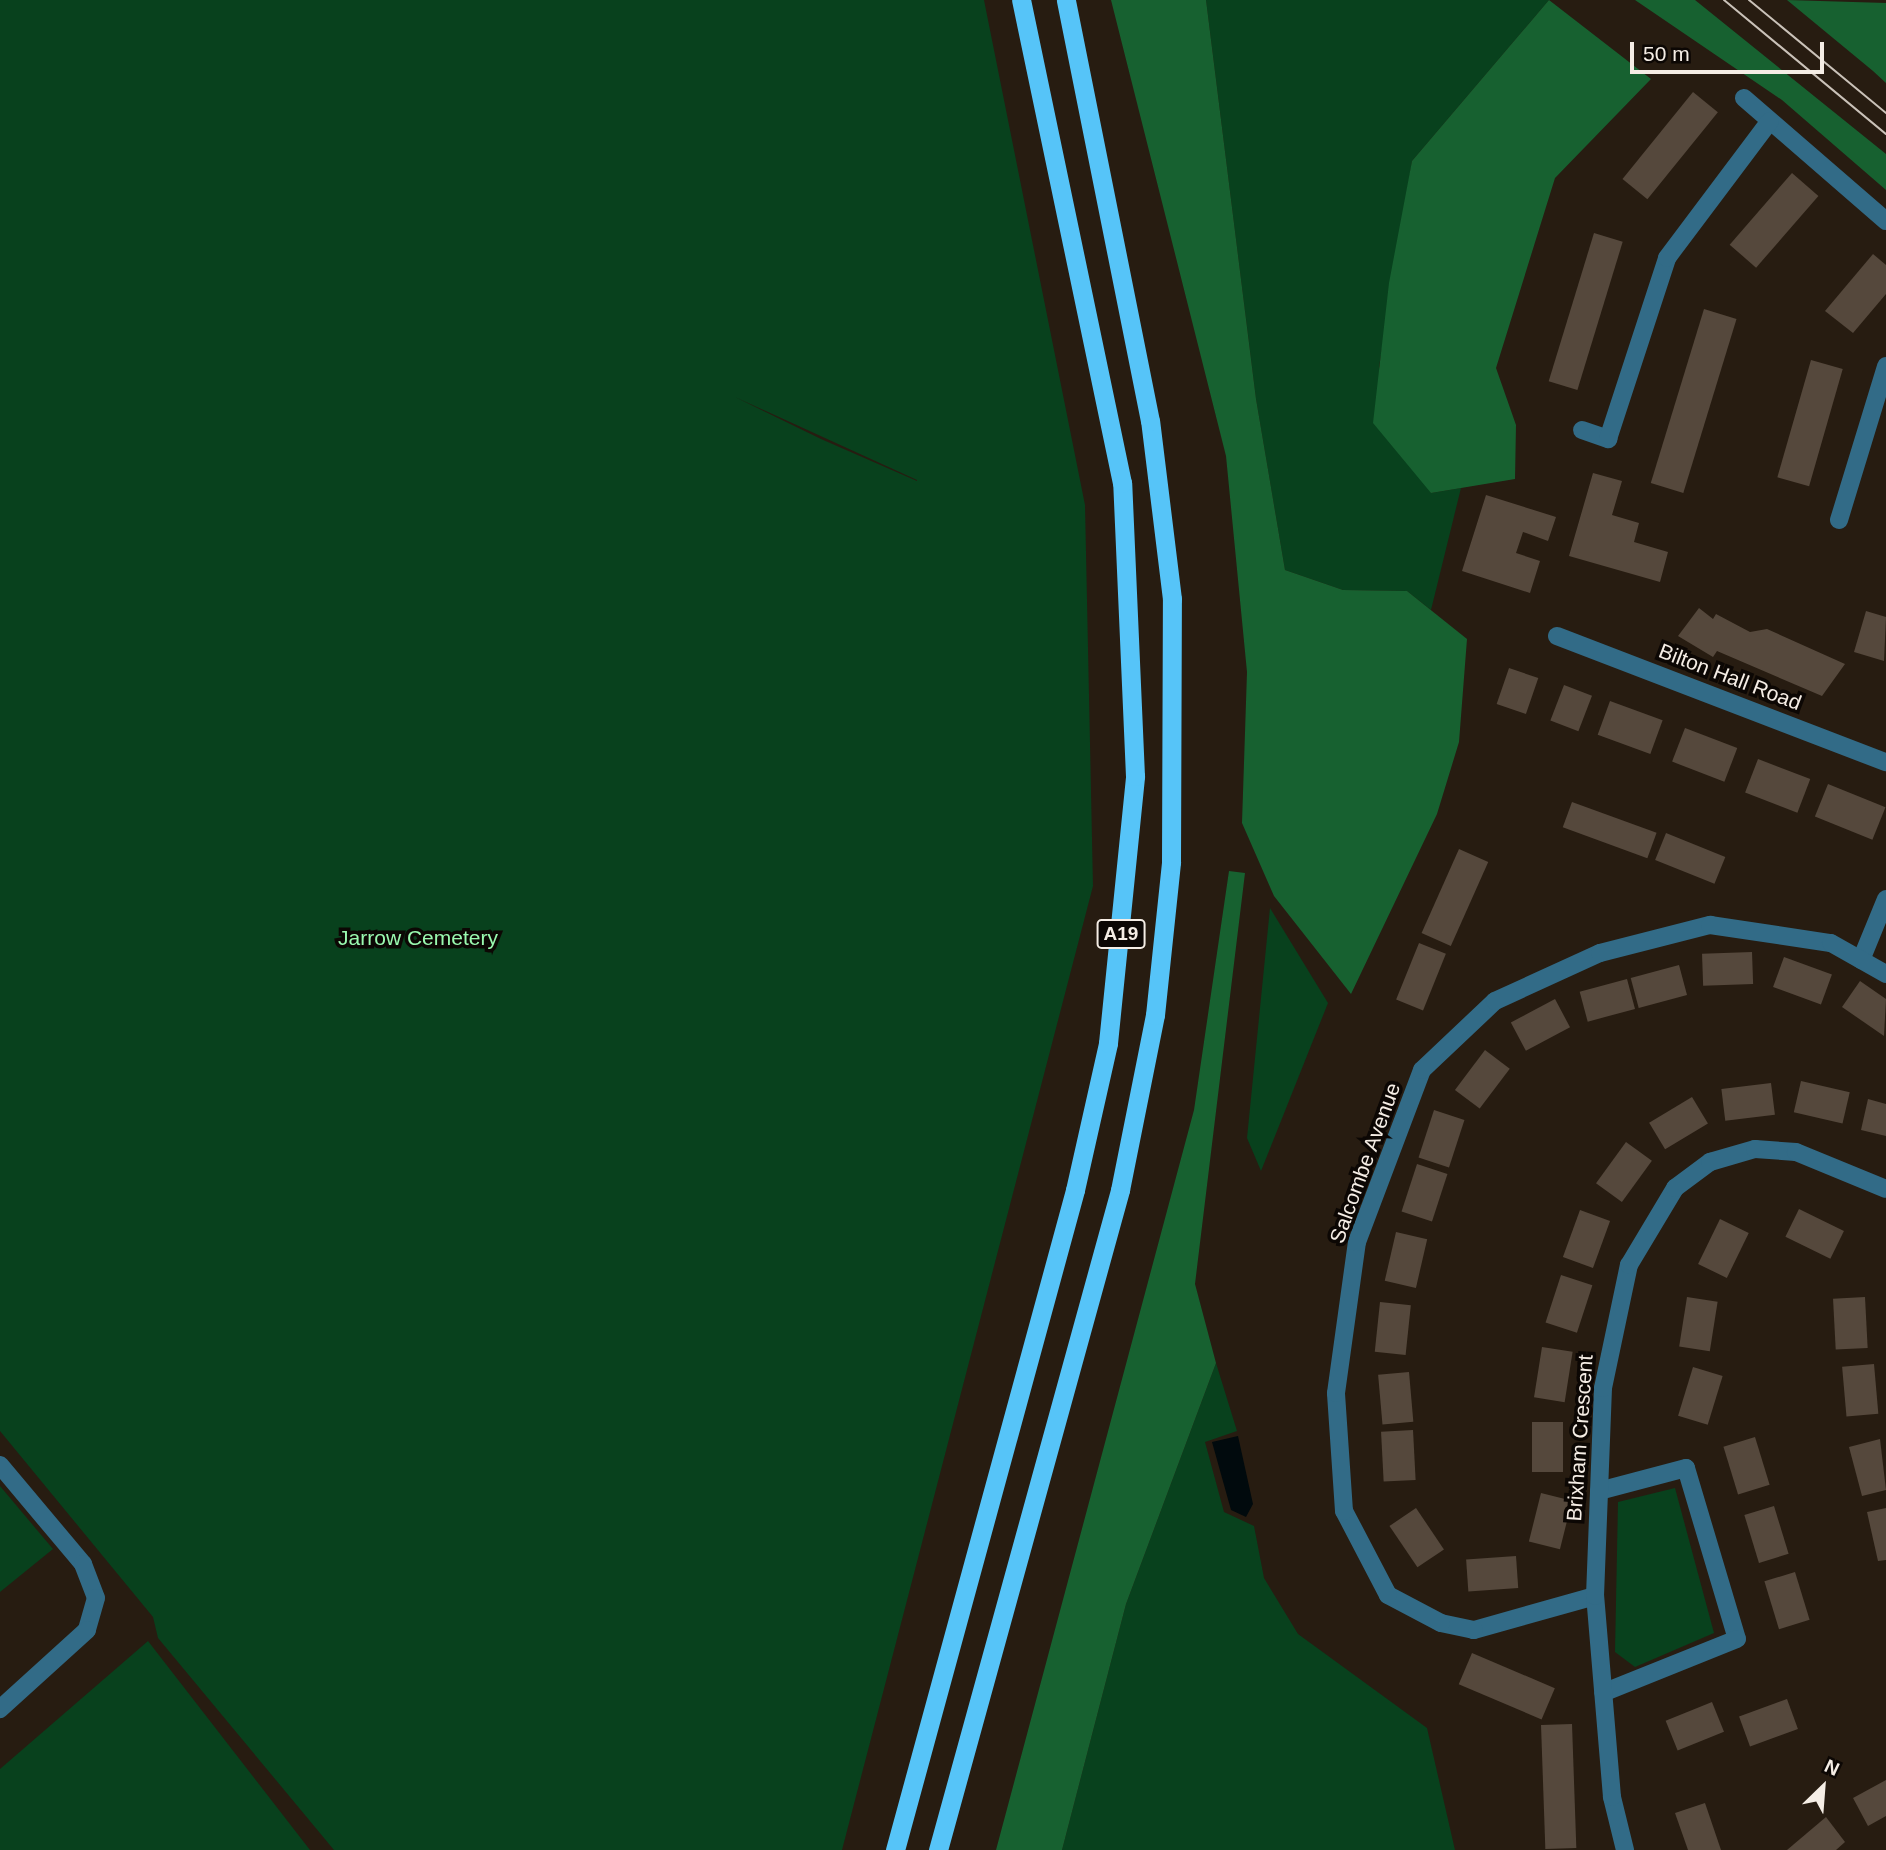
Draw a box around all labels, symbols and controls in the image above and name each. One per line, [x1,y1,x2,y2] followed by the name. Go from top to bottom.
[1634,28,1828,72] scale bar
[1643,42,1690,65] text: 50 m
[1655,638,1805,716] street label: Bilton Hall Road
[1096,918,1146,950] road number: A19
[338,925,498,951] park label: Jarrow Cemetery
[1324,1079,1406,1247] street label: Salcombe Avenue
[1562,1354,1598,1522] street label: Brixham Crescent
[1788,1752,1858,1822] north arrow
[1821,1755,1843,1780] text: N

